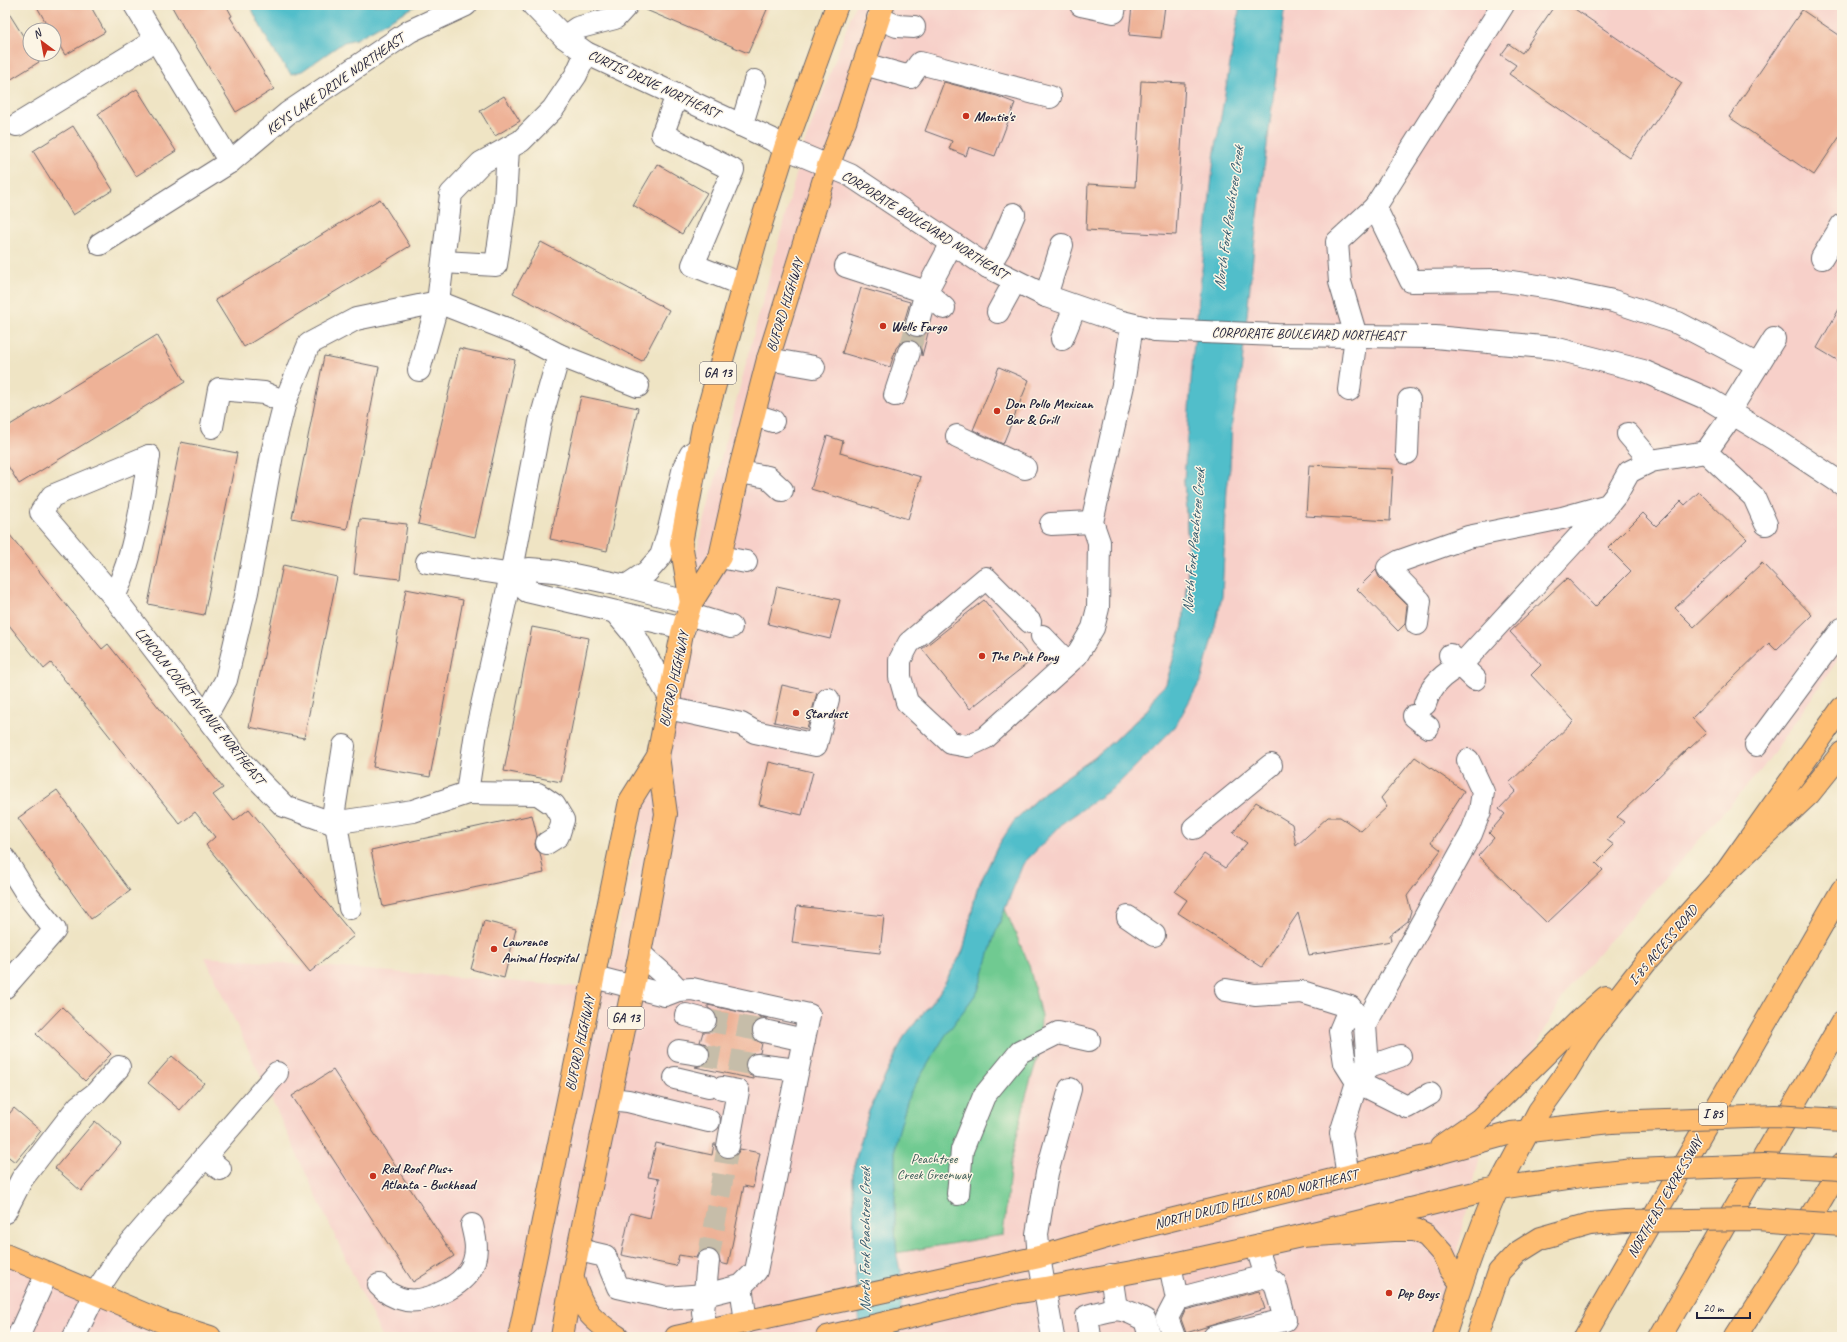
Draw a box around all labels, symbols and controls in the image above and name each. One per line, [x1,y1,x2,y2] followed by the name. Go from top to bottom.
[22,22,62,62] north arrow
[30,25,45,41] text: N
[263,28,410,138] street label: KEYS LAKE DRIVE NORTHEAST
[586,46,726,123] street label: CURTIS DRIVE NORTHEAST
[974,108,1016,125] place label: Montie's
[961,111,971,121] marker: Montie's
[1210,143,1249,291] water label: North Fork Peachtree Creek
[839,167,1014,285] street label: CORPORATE BOULEVARD NORTHEAST
[763,254,808,354] street label: BUFORD HIGHWAY
[891,318,947,335] place label: Wells Fargo
[878,321,888,331] marker: Wells Fargo
[1211,324,1408,344] street label: CORPORATE BOULEVARD NORTHEAST
[700,362,736,384] road number: GA 13
[1005,395,1094,428] place label: Don Pollo Mexican Bar & Grill
[992,406,1002,416] marker: Don Pollo Mexican Bar & Grill
[1178,466,1210,614] water label: North Fork Peachtree Creek
[131,624,271,791] street label: LINCOLN COURT AVENUE NORTHEAST
[656,628,693,728] street label: BUFORD HIGHWAY
[990,648,1059,665] place label: The Pink Pony
[977,651,987,661] marker: The Pink Pony
[804,705,850,722] place label: Stardust
[791,708,801,718] marker: Stardust
[1625,900,1702,988] street label: I-85 ACCESS ROAD
[502,933,581,966] place label: Lawrence Animal Hospital
[489,944,499,954] marker: Lawrence Animal Hospital
[562,992,599,1092] street label: BUFORD HIGHWAY
[608,1007,644,1029] road number: GA 13
[1699,1103,1727,1125] road number: I 85
[1623,1131,1708,1260] street label: NORTHEAST EXPRESSWAY
[897,1150,972,1183] park label: Peachtree Creek Greenway
[381,1160,478,1193] place label: Red Roof Plus+ Atlanta - Buckhead
[856,1165,875,1312] water label: North Fork Peachtree Creek
[1153,1165,1363,1233] street label: NORTH DRUID HILLS ROAD NORTHEAST
[368,1171,378,1181] marker: Red Roof Plus+ Atlanta - Buckhead
[1397,1285,1441,1302] place label: Pep Boys
[1384,1288,1394,1298] marker: Pep Boys
[1697,1294,1750,1320] scale bar
[1703,1300,1725,1316] text: 20 m

